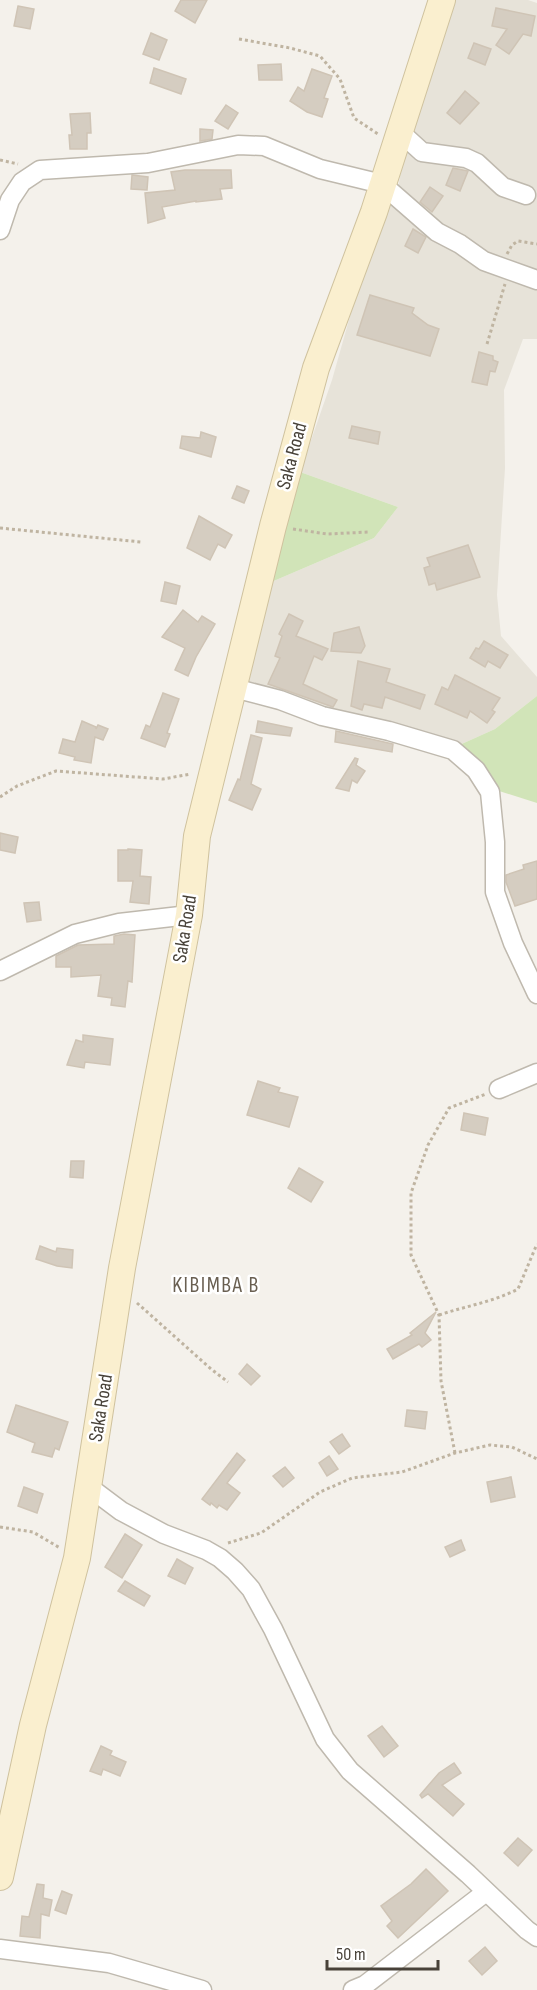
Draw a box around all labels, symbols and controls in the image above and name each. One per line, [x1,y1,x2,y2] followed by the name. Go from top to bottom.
[272,420,312,492] street label: Saka Road
[168,893,202,965] street label: Saka Road
[172,1272,260,1299] district label: KIBIMBA B
[84,1372,118,1444] street label: Saka Road
[327,1933,438,1971] scale bar
[336,1944,366,1965] text: 50 m

